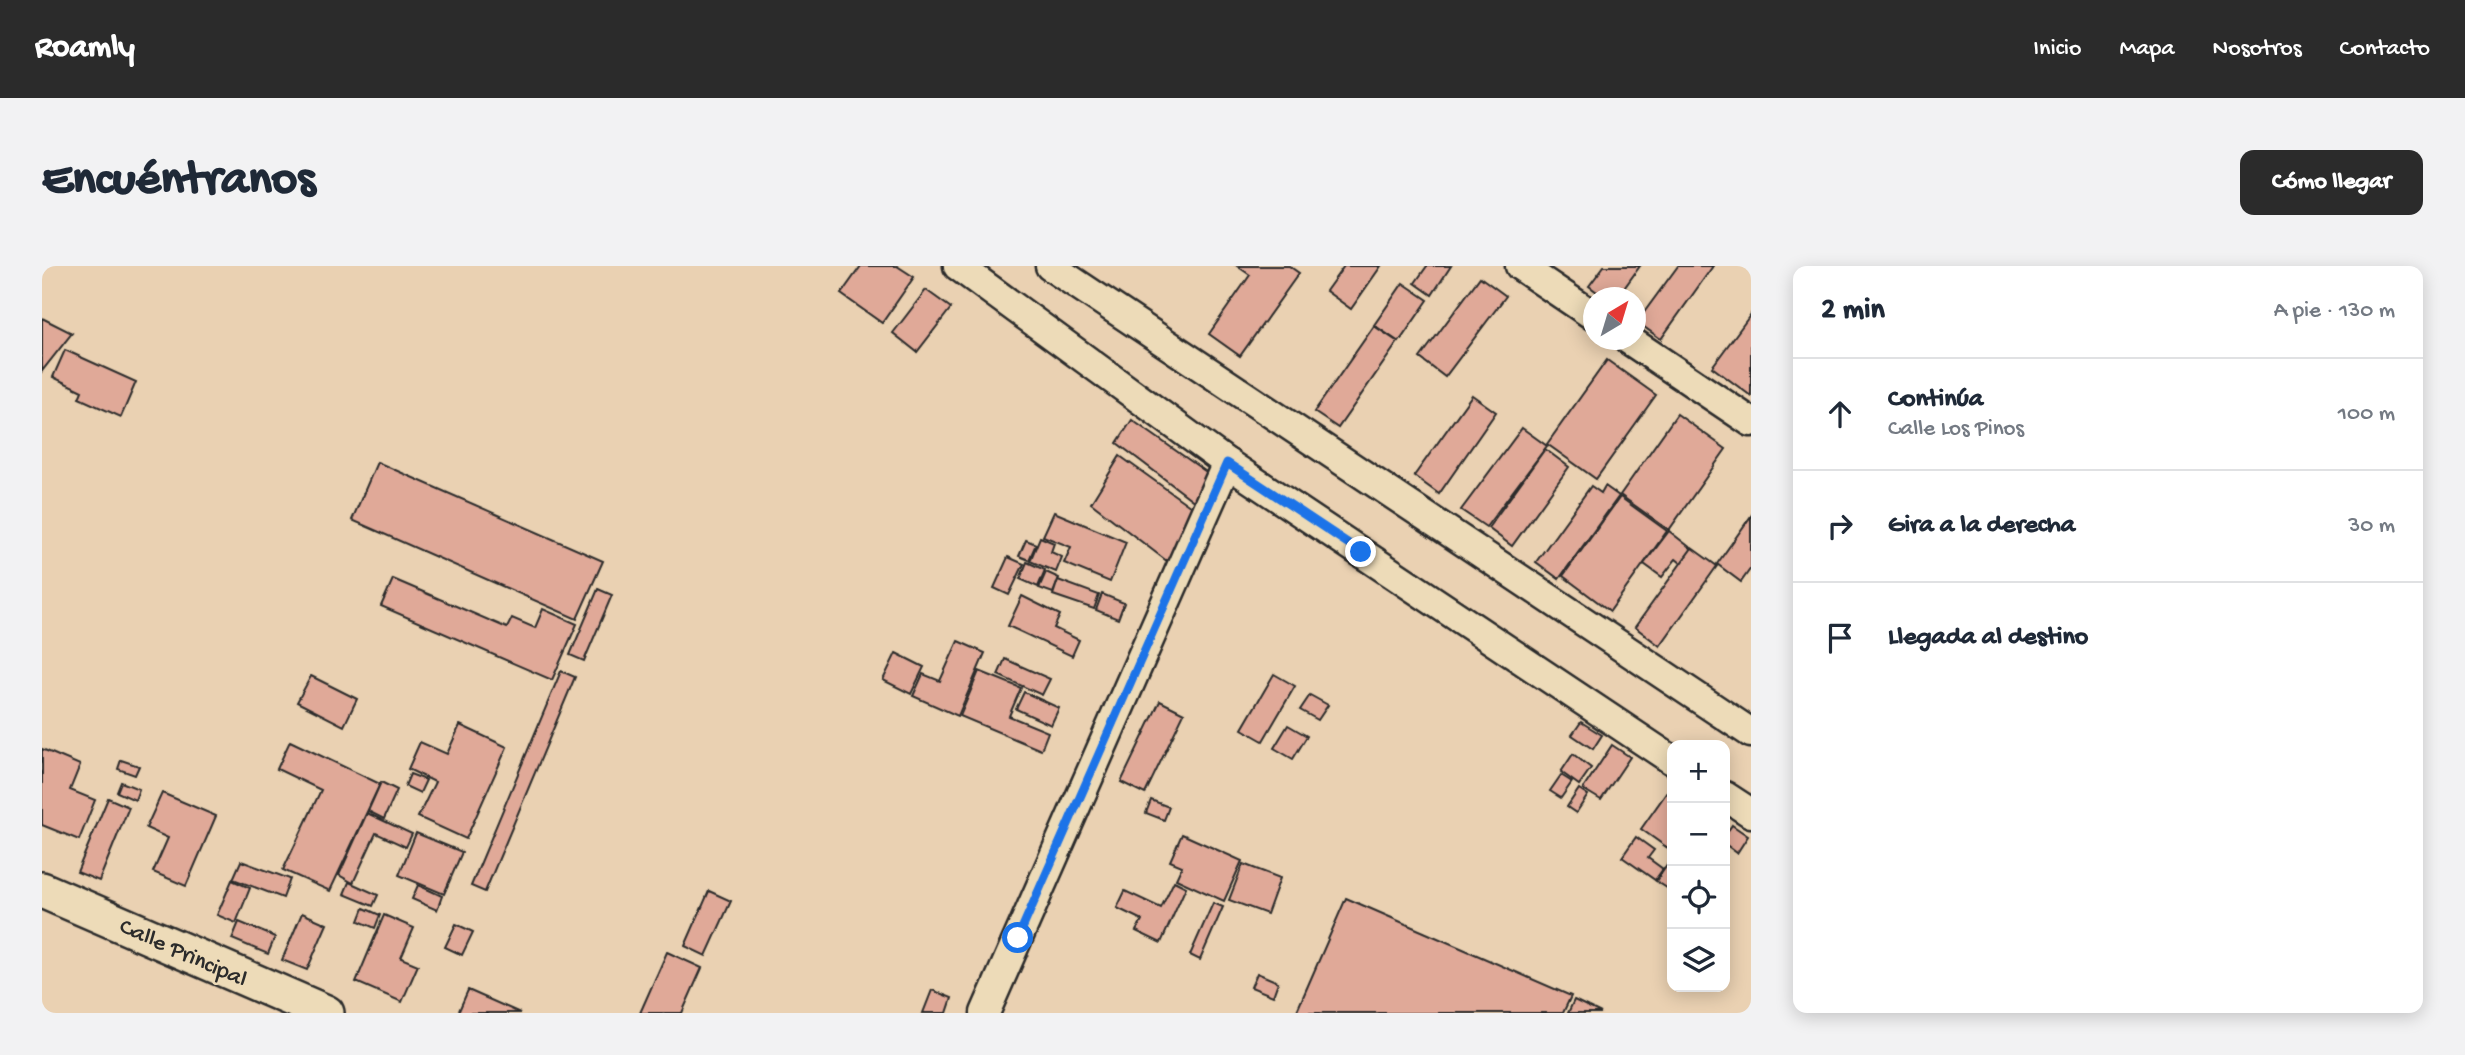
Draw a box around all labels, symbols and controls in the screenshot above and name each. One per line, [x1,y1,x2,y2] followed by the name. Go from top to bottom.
[35,30,135,68] text: Roamly
[2033,35,2081,64] text: Inicio
[2119,35,2175,64] text: Mapa
[2213,35,2302,64] text: Nosotros
[2340,35,2430,64] text: Contacto
[2240,150,2423,215] button: Cómo llegar
[42,153,315,211] text: Encuéntranos
[1583,287,1646,350] north arrow
[1821,294,1885,329] text: 2 min
[2274,298,2395,325] text: A pie · 130 m
[1888,385,1983,416] text: Continúa
[1821,395,1859,433] icon: ahead
[2338,401,2395,428] text: 100 m
[1888,416,2024,443] text: Calle Los Pinos
[1821,507,1859,545] icon: right
[1888,511,2075,542] text: Gira a la derecha
[2348,513,2395,540] text: 30 m
[1345,536,1376,567] route end
[1821,619,1859,657] icon: arrive
[1888,623,2088,654] text: Llegada al destino
[1667,740,1730,992] map controls
[1667,740,1730,803] button: +
[1667,803,1730,866] button: −
[1667,866,1730,929] button: locate
[114,913,251,995] street label: Calle Principal
[1002,922,1033,953] route start
[1667,929,1730,992] button: layers

